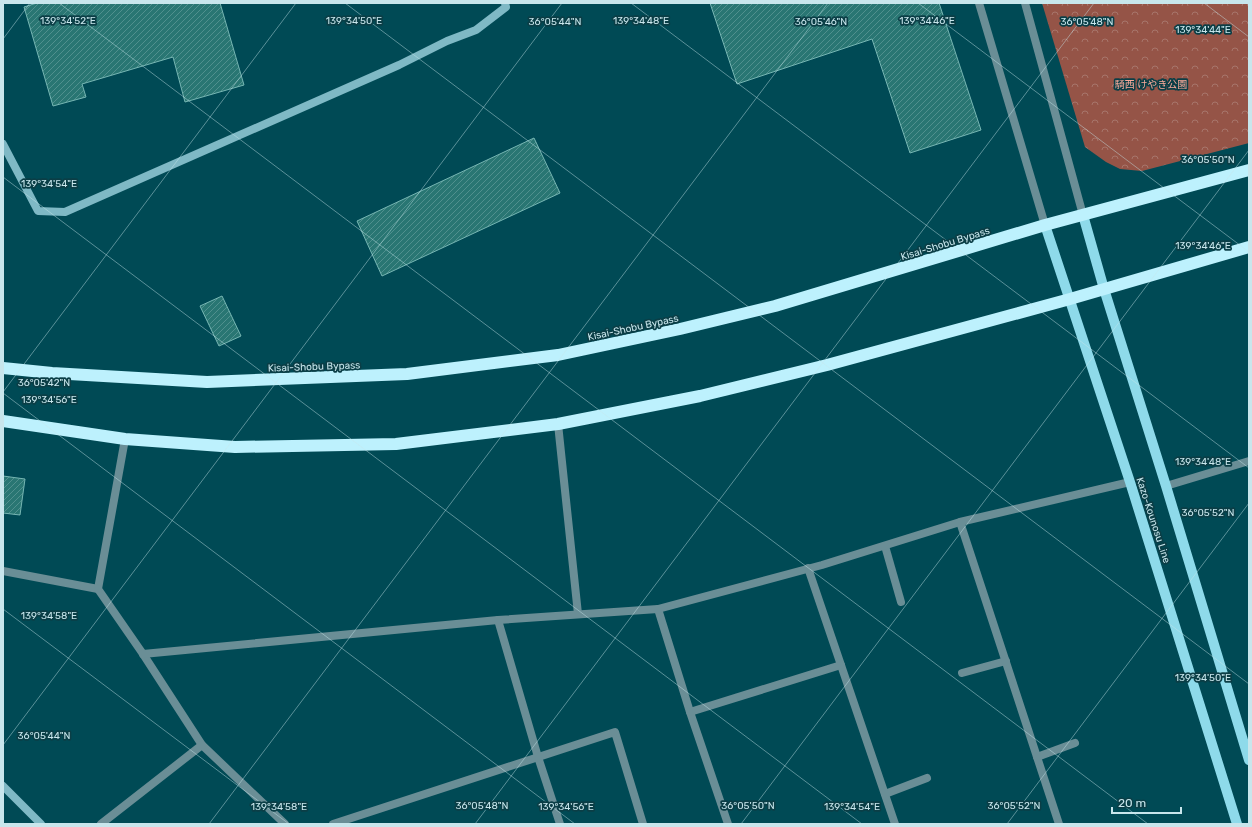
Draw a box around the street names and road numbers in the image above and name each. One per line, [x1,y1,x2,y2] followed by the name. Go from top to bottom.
[899,225,991,263] street label: Kisai-Shobu Bypass
[587,312,680,343] street label: Kisai-Shobu Bypass
[268,359,360,375] street label: Kisai-Shobu Bypass
[1134,476,1173,565] street label: Kazo-Kounosu Line

